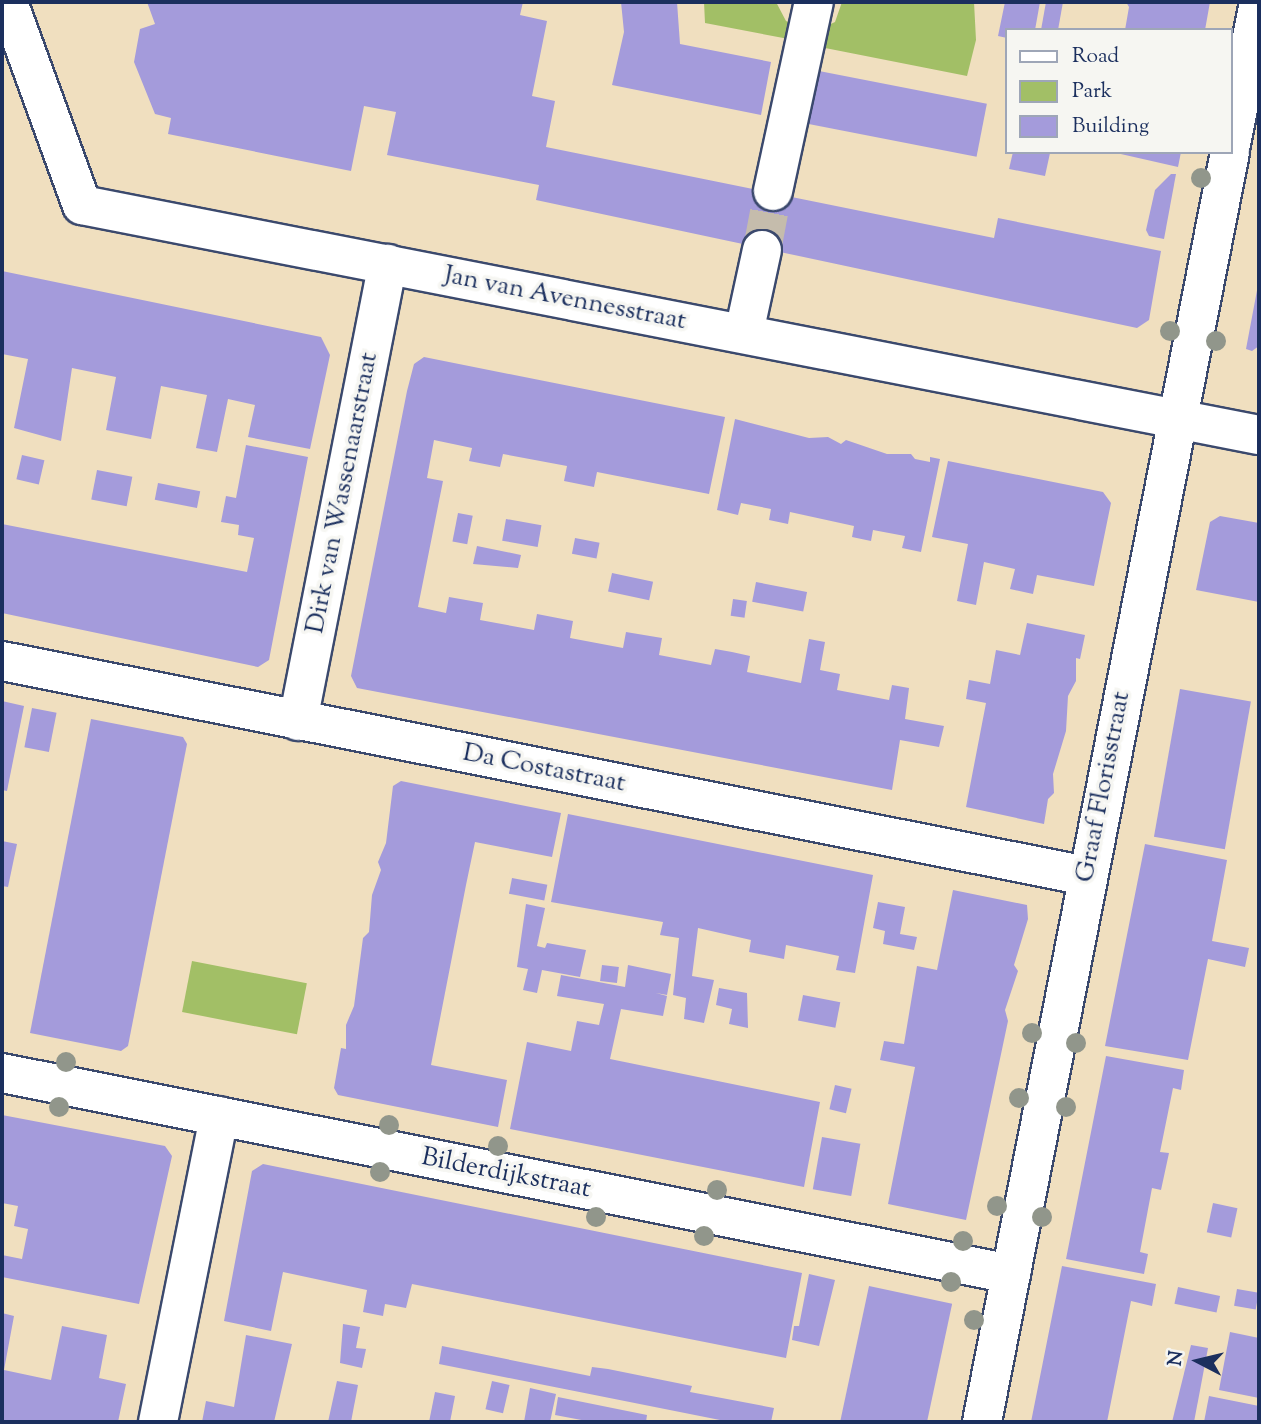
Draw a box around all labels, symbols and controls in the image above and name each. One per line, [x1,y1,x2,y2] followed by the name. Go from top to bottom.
[1006,28,1233,154] legend
[1072,42,1119,72] text: Road
[1072,77,1112,107] text: Park
[1072,112,1149,142] text: Building
[441,260,689,338] street label: Jan van Avennesstraat
[300,350,386,636] street label: Dirk van Wassenaarstraat
[1070,689,1138,885] street label: Graaf Florisstraat
[460,738,628,800] street label: Da Costastraat
[419,1142,593,1206] street label: Bilderdijkstraat
[1163,1326,1233,1396] north arrow
[1162,1349,1191,1368] text: N

